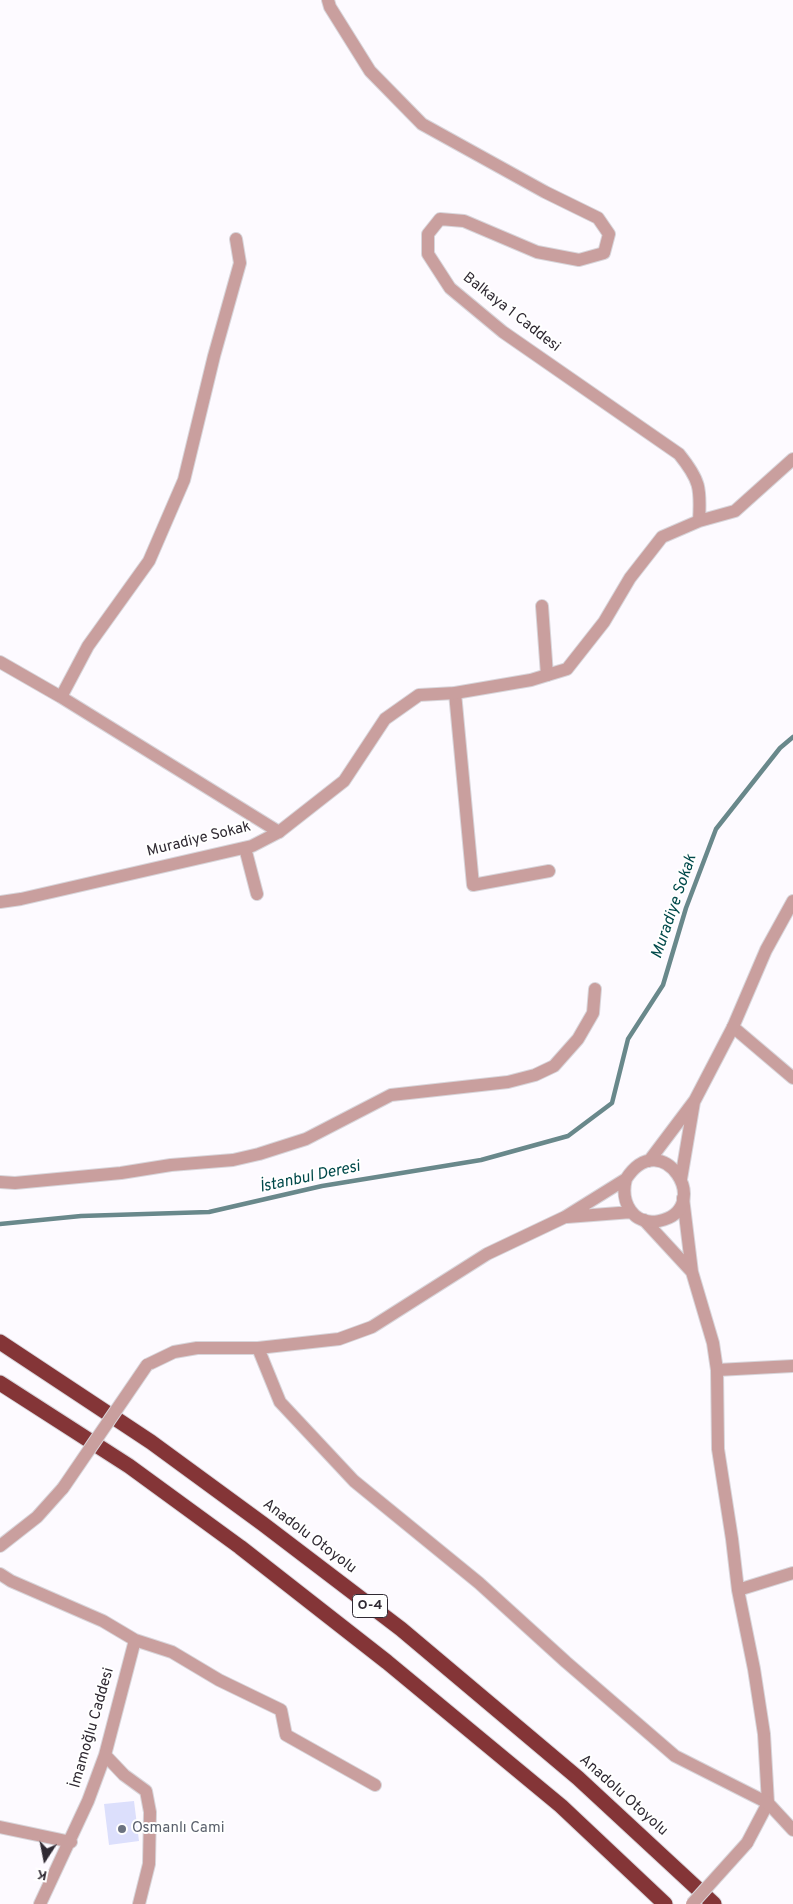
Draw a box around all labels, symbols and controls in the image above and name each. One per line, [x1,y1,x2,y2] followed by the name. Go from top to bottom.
[459,269,563,357] street label: Balkaya 1 Caddesi
[145,818,253,862] street label: Muradiye Sokak
[648,852,702,962] water label: Muradiye Sokak
[258,1158,362,1198] water label: İstanbul Deresi
[259,1496,359,1578] street label: Anadolu Otoyolu
[352,1594,388,1618] road number: O-4
[67,1666,119,1790] street label: İmamoğlu Caddesi
[575,1752,671,1840] street label: Anadolu Otoyolu
[132,1820,224,1838] place label: Osmanlı Cami
[116,1823,128,1835] marker: Osmanlı Cami
[20,1834,70,1884] north arrow
[36,1865,49,1884] text: K

